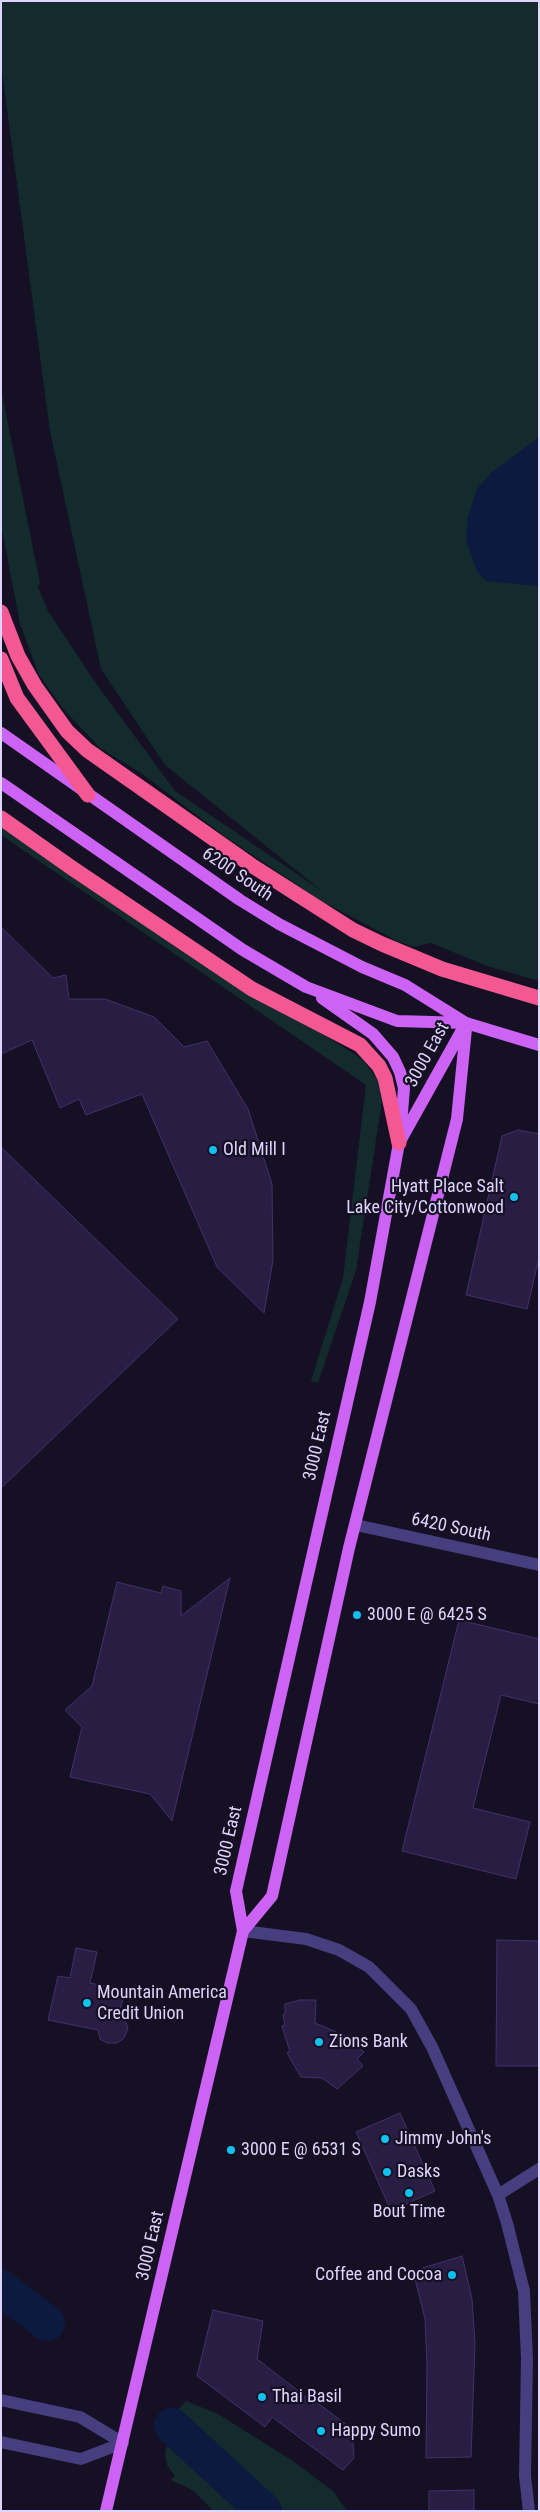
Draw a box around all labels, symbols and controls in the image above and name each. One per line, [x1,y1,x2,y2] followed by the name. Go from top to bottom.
[197,843,277,907] street label: 6200 South
[401,1019,455,1091] street label: 3000 East
[223,1139,286,1161] place label: Old Mill I
[207,1144,219,1156] marker: Old Mill I
[346,1176,504,1218] place label: Hyatt Place Salt Lake City/Cottonwood
[508,1191,520,1203] marker: Hyatt Place Salt Lake City/Cottonwood
[300,1409,336,1483] street label: 3000 East
[409,1509,493,1547] street label: 6420 South
[367,1604,487,1626] place label: 3000 E @ 6425 S
[351,1609,363,1621] marker: 3000 E @ 6425 S
[211,1804,247,1878] street label: 3000 East
[97,1982,227,2025] place label: Mountain America Credit Union
[81,1997,93,2009] marker: Mountain America Credit Union
[329,2031,408,2053] place label: Zions Bank
[313,2036,325,2048] marker: Zions Bank
[395,2128,491,2150] place label: Jimmy John's
[379,2133,391,2145] marker: Jimmy John's
[241,2139,361,2161] place label: 3000 E @ 6531 S
[225,2144,237,2156] marker: 3000 E @ 6531 S
[397,2161,440,2183] place label: Dasks
[381,2166,393,2178] marker: Dasks
[403,2187,415,2199] marker: Bout Time
[373,2201,445,2223] place label: Bout Time
[133,2209,169,2283] street label: 3000 East
[315,2264,442,2286] place label: Coffee and Cocoa
[446,2269,458,2281] marker: Coffee and Cocoa
[272,2386,342,2408] place label: Thai Basil
[256,2391,268,2403] marker: Thai Basil
[331,2420,421,2442] place label: Happy Sumo
[315,2425,327,2437] marker: Happy Sumo

